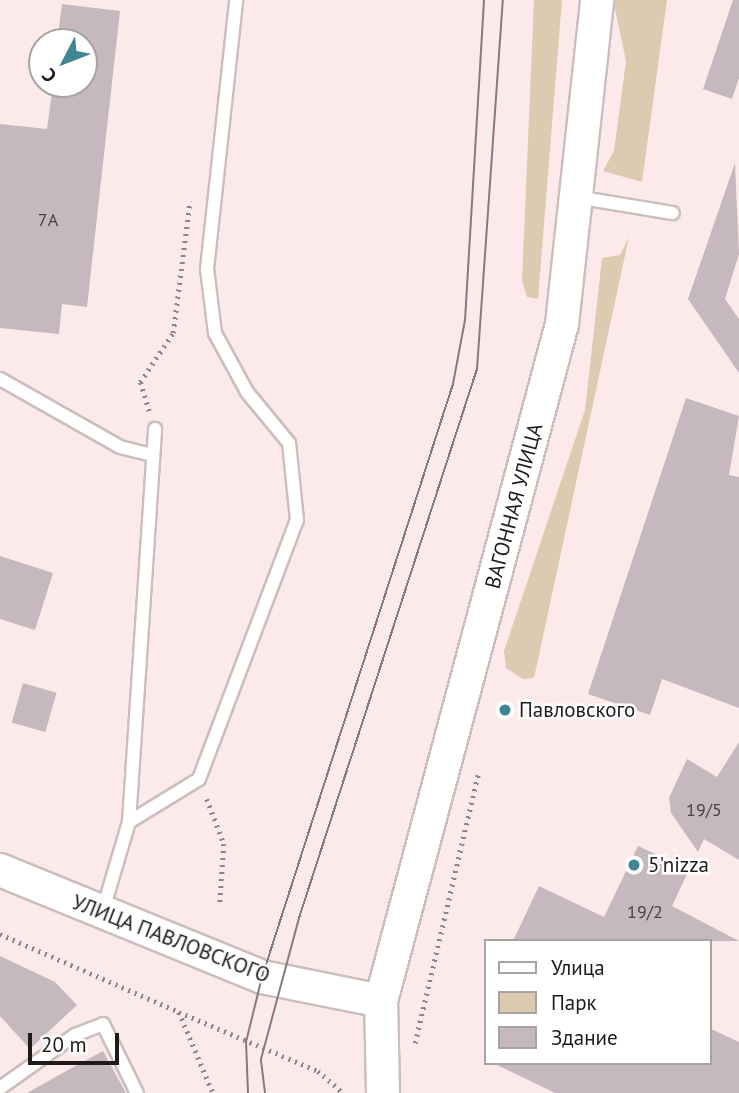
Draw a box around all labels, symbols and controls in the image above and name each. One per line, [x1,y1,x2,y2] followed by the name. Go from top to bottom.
[28,28,98,98] north arrow
[36,64,61,88] text: С
[38,209,58,231] house number: 7А
[480,420,548,592] street label: ВАГОННАЯ УЛИЦА
[519,697,635,723] place label: Павловского
[497,702,513,718] marker: Павловского
[686,799,722,821] house number: 19/5
[648,852,709,878] place label: 5'nizza
[626,857,642,873] marker: 5'nizza
[68,889,274,989] street label: УЛИЦА ПАВЛОВСКОГО
[627,901,663,923] house number: 19/2
[484,939,711,1065] legend
[551,954,605,981] text: Улица
[551,989,597,1016] text: Парк
[32,1020,122,1064] scale bar
[551,1024,618,1051] text: Здание
[41,1031,87,1058] text: 20 m

